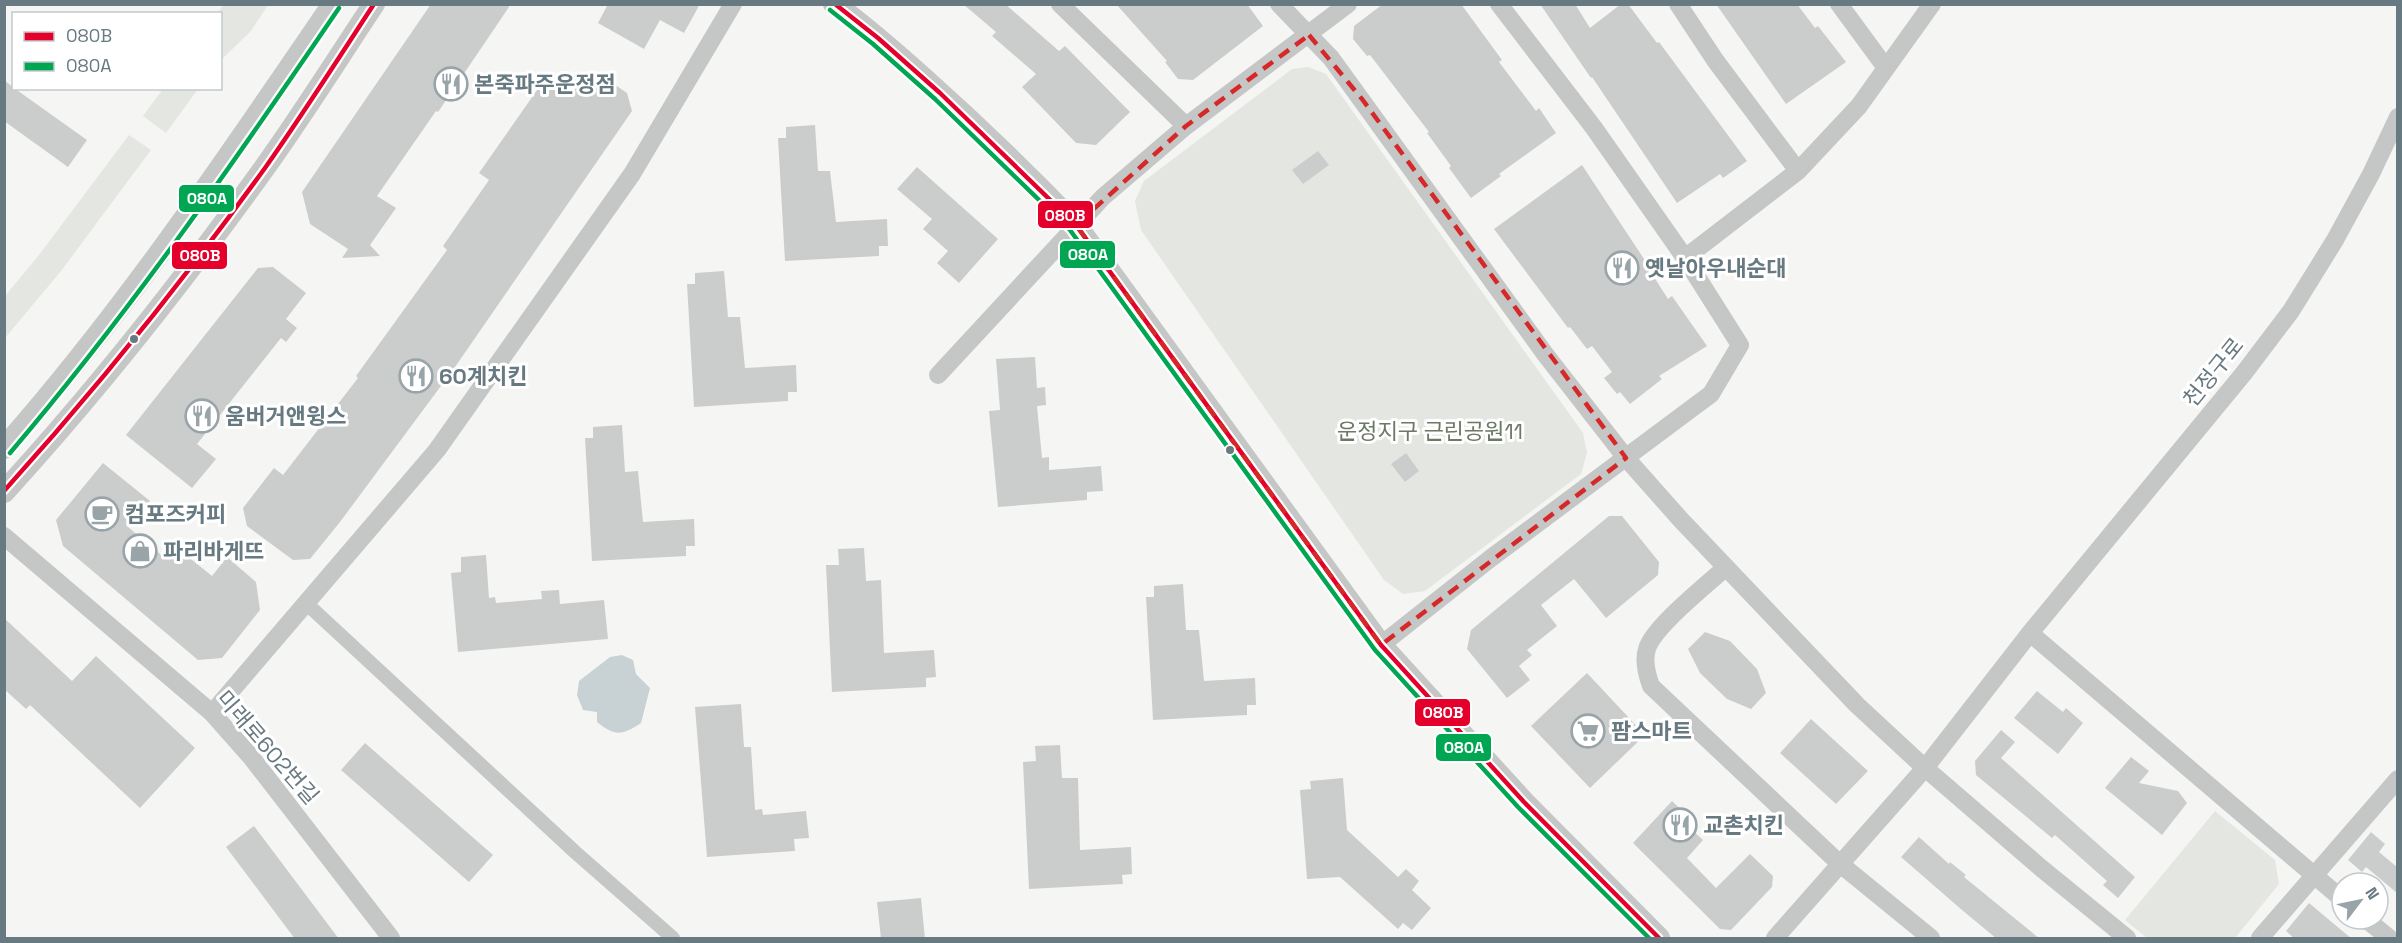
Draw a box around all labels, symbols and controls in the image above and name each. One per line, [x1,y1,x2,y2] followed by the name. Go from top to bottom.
[12,12,222,90] legend
[66,24,112,47] text: 080B
[66,54,112,77] text: 080A
[433,66,469,102] restaurant icon: 본죽파주운정점
[474,70,616,98] place label: 본죽파주운정점
[178,184,235,213] line badge: 080A
[187,188,227,209] text: 080A
[1037,200,1094,229] line badge: 080B
[1045,205,1085,226] text: 080B
[1059,240,1116,269] line badge: 080A
[171,241,228,270] line badge: 080B
[1068,244,1108,265] text: 080A
[180,245,220,266] text: 080B
[1604,250,1640,286] restaurant icon: 옛날아우내순대
[1645,254,1787,282] place label: 옛날아우내순대
[2177,332,2249,412] street label: 천정구로
[128,333,140,345] unlabelled marker
[398,358,434,394] restaurant icon: 60계치킨
[439,362,528,390] place label: 60계치킨
[184,398,220,434] restaurant icon: 움버거앤윙스
[225,402,346,430] place label: 움버거앤윙스
[1337,417,1523,445] park label: 운정지구 근린공원11
[1224,444,1236,456] unlabelled marker
[84,496,120,532] cafe icon: 컴포즈커피
[125,500,226,528] place label: 컴포즈커피
[122,533,158,569] shop icon: 파리바게뜨
[163,537,264,565] place label: 파리바게뜨
[211,684,325,810] street label: 미래로602번길
[1414,698,1471,727] line badge: 080B
[1423,702,1463,723] text: 080B
[1570,713,1606,749] supermarket icon: 팜스마트
[1611,717,1692,745] place label: 팜스마트
[1435,733,1492,762] line badge: 080A
[1444,737,1484,758] text: 080A
[1662,807,1698,843] restaurant icon: 교촌치킨
[1703,811,1784,839] place label: 교촌치킨
[2330,871,2390,931] north arrow
[2361,883,2384,903] text: N

